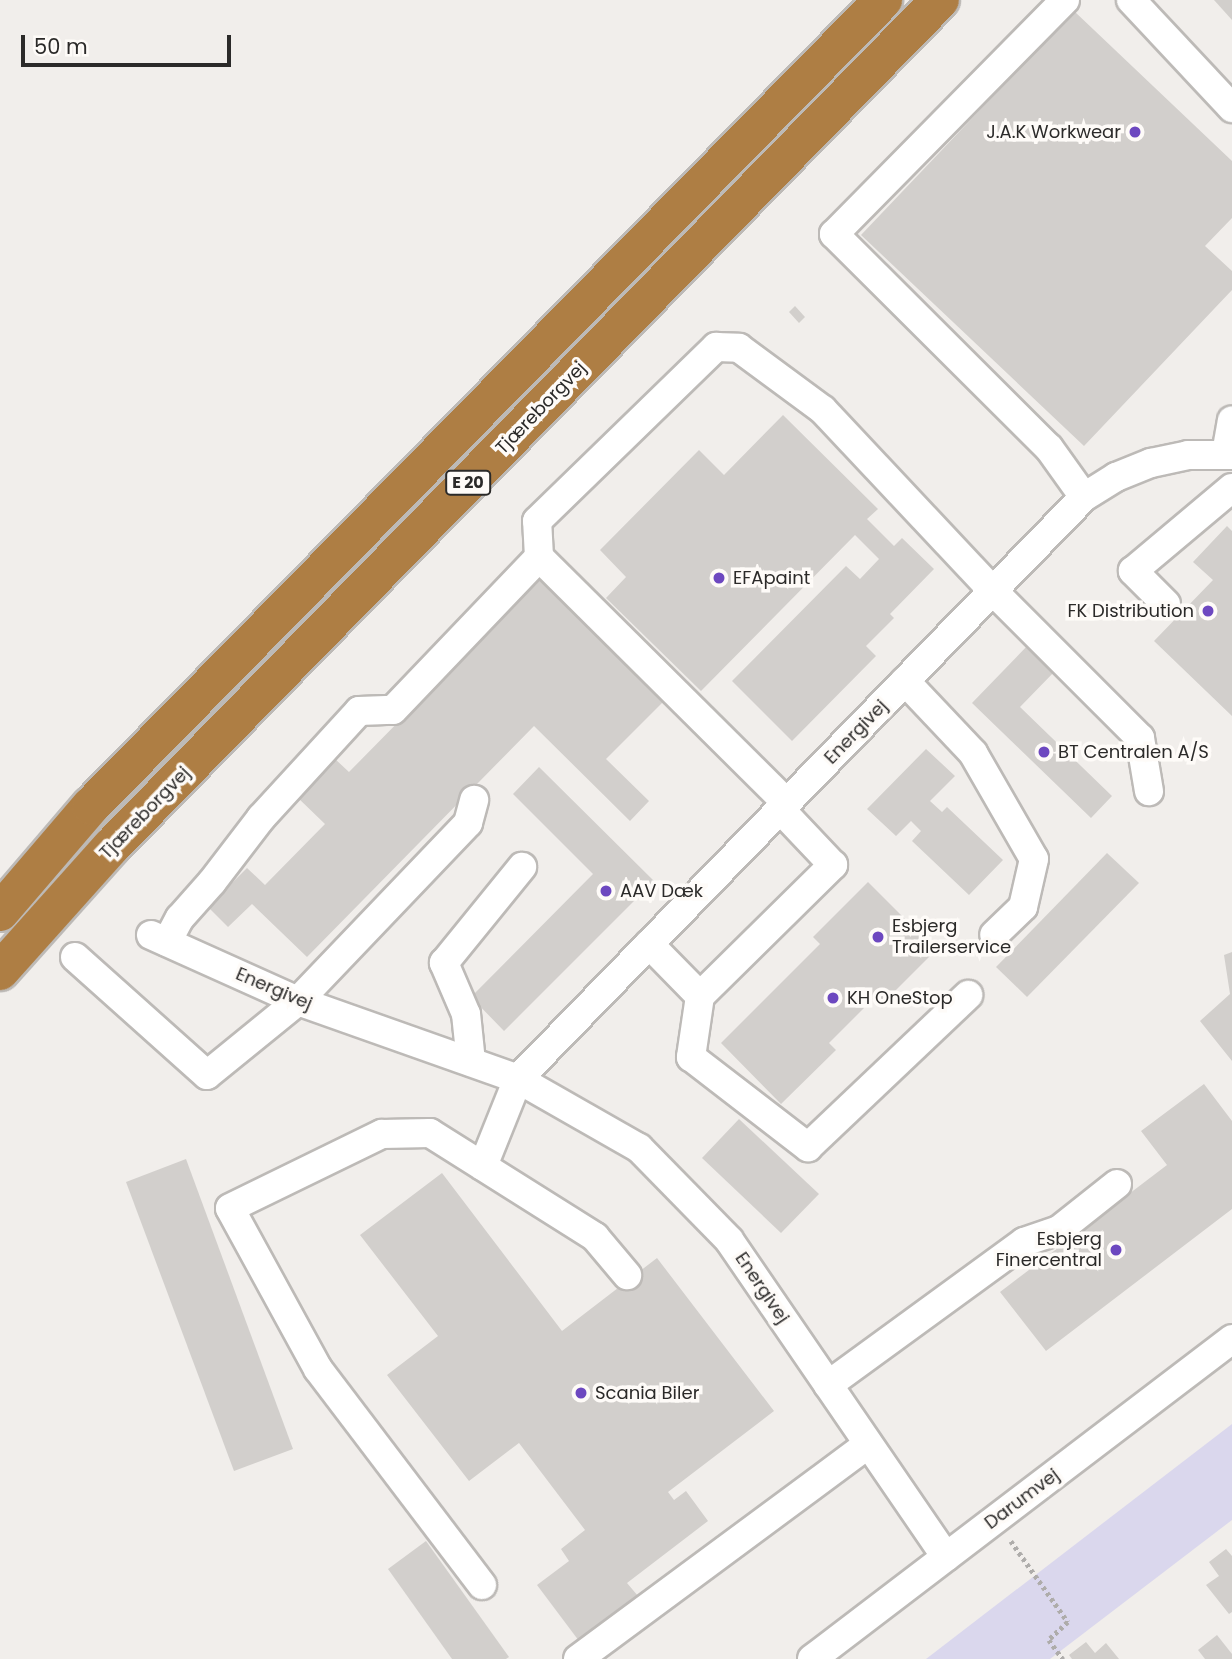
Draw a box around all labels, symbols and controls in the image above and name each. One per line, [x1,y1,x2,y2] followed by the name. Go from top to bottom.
[24,21,234,65] scale bar
[34,32,88,61] text: 50 m
[986,121,1121,143] place label: J.A.K Workwear
[1127,124,1143,140] marker: J.A.K Workwear
[492,357,590,459] street label: Tjæreborgvej
[444,470,492,496] road number: E 20
[733,567,810,589] place label: EFApaint
[711,570,727,586] marker: EFApaint
[1067,600,1194,622] place label: FK Distribution
[1200,603,1216,619] marker: FK Distribution
[820,695,892,769] street label: Energivej
[1058,741,1209,763] place label: BT Centralen A/S
[1036,744,1052,760] marker: BT Centralen A/S
[96,762,194,864] street label: Tjæreborgvej
[620,880,703,902] place label: AAV Dæk
[598,883,614,899] marker: AAV Dæk
[892,916,1011,958] place label: Esbjerg Trailerservice
[870,929,886,945] marker: Esbjerg Trailerservice
[233,963,315,1015] street label: Energivej
[847,987,953,1009] place label: KH OneStop
[825,990,841,1006] marker: KH OneStop
[996,1229,1102,1272] place label: Esbjerg Finercentral
[1108,1242,1124,1258] marker: Esbjerg Finercentral
[730,1248,794,1328] street label: Energivej
[595,1382,699,1404] place label: Scania Biler
[573,1385,589,1401] marker: Scania Biler
[981,1464,1063,1534] street label: Darumvej

